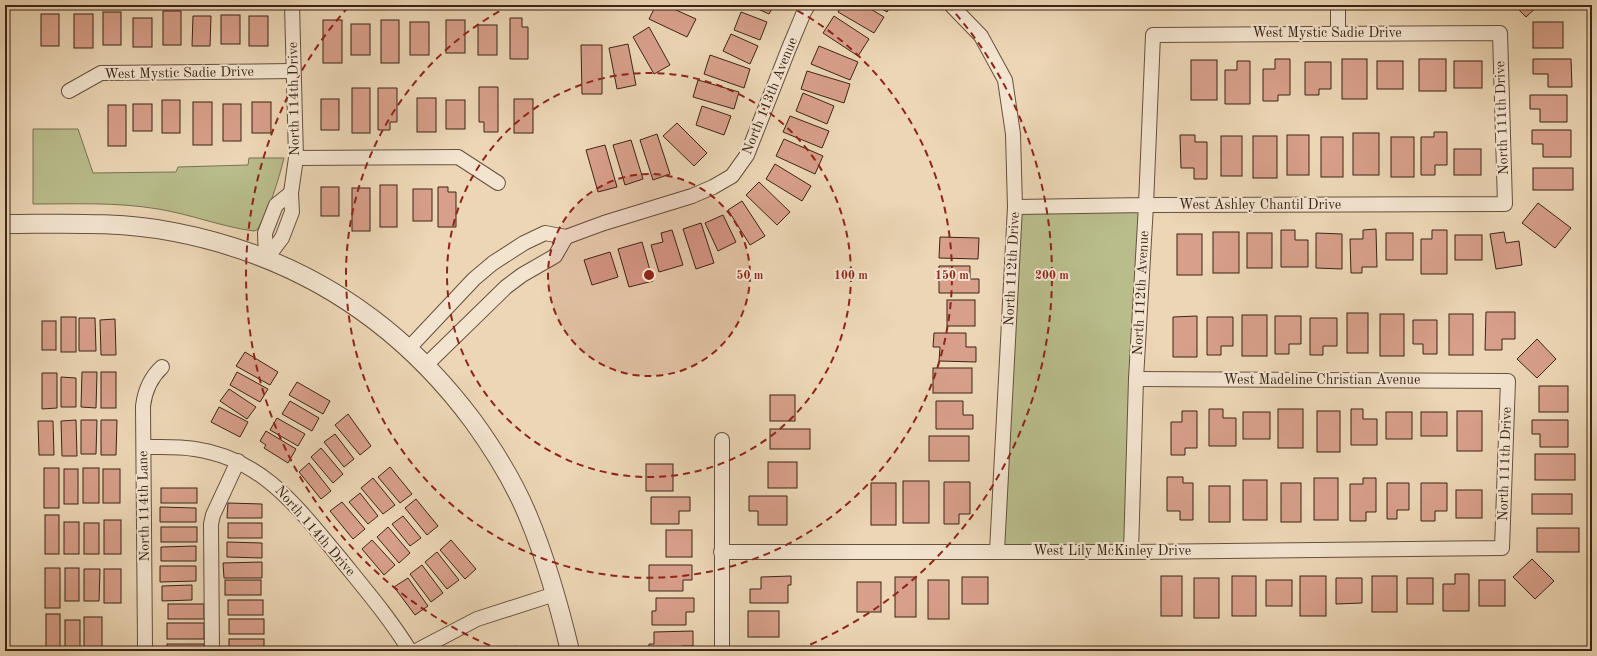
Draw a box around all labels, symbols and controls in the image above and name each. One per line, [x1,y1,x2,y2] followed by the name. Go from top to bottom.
[1252,26,1402,40] street label: West Mystic Sadie Drive
[740,35,800,157] street label: North 113th Avenue
[286,42,302,156] street label: North 114th Drive
[1493,61,1511,175] street label: North 111th Drive
[104,65,254,81] street label: West Mystic Sadie Drive
[1179,198,1341,212] street label: West Ashley Chantil Drive
[1002,212,1022,326] street label: North 112th Drive
[1131,230,1151,356] street label: North 112th Avenue
[642,268,656,282] centre of rings
[737,269,764,282] text: 50 m
[935,269,969,282] text: 150 m
[834,270,868,282] text: 100 m
[1035,270,1069,282] text: 200 m
[1224,373,1420,387] street label: West Madeline Christian Avenue
[1496,407,1514,521] street label: North 111th Drive
[136,450,152,562] street label: North 114th Lane
[272,483,358,579] street label: North 114th Drive
[1033,544,1191,558] street label: West Lily McKinley Drive

